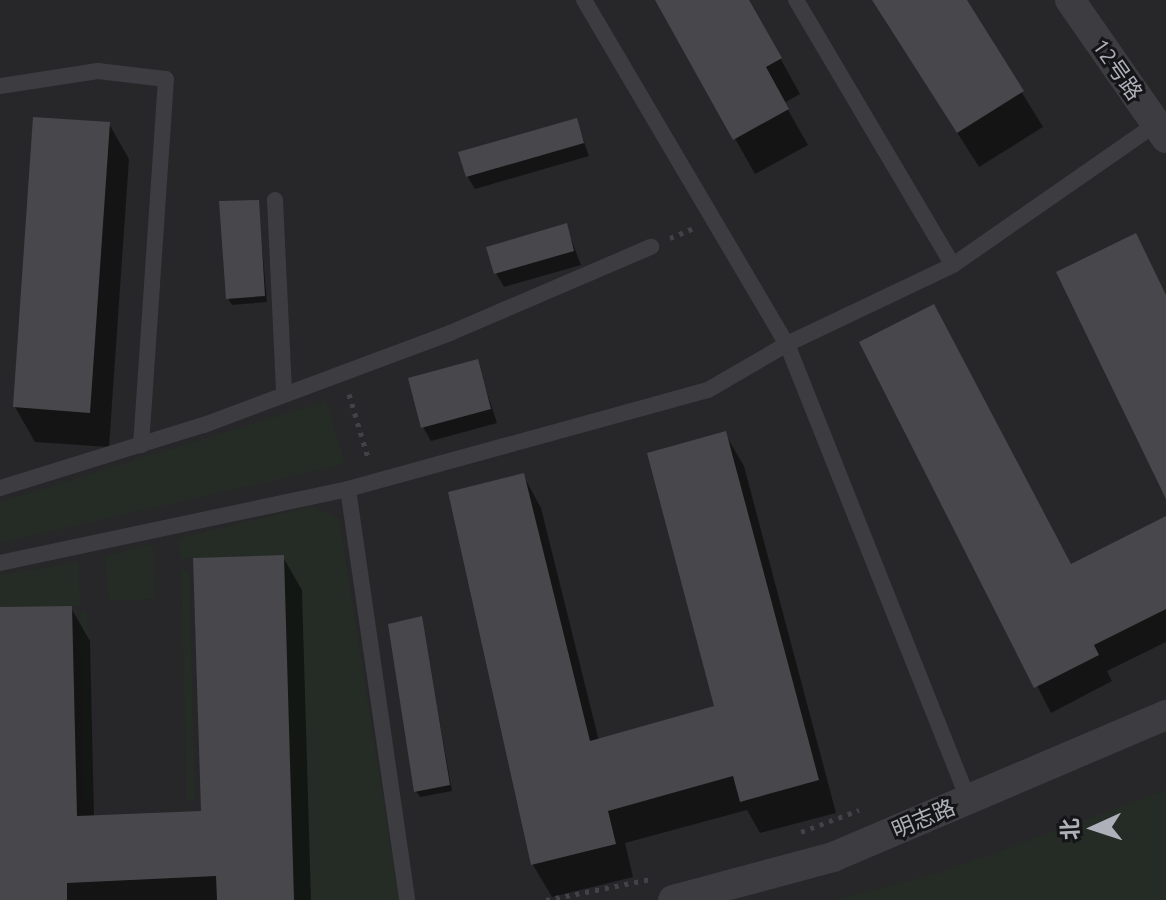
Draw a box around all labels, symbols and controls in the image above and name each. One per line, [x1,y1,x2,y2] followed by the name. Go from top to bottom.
[1087,33,1149,105] street label: 12号路
[1054,788,1134,868] north arrow
[887,793,959,843] street label: 明志路
[1056,818,1083,841] text: 北

